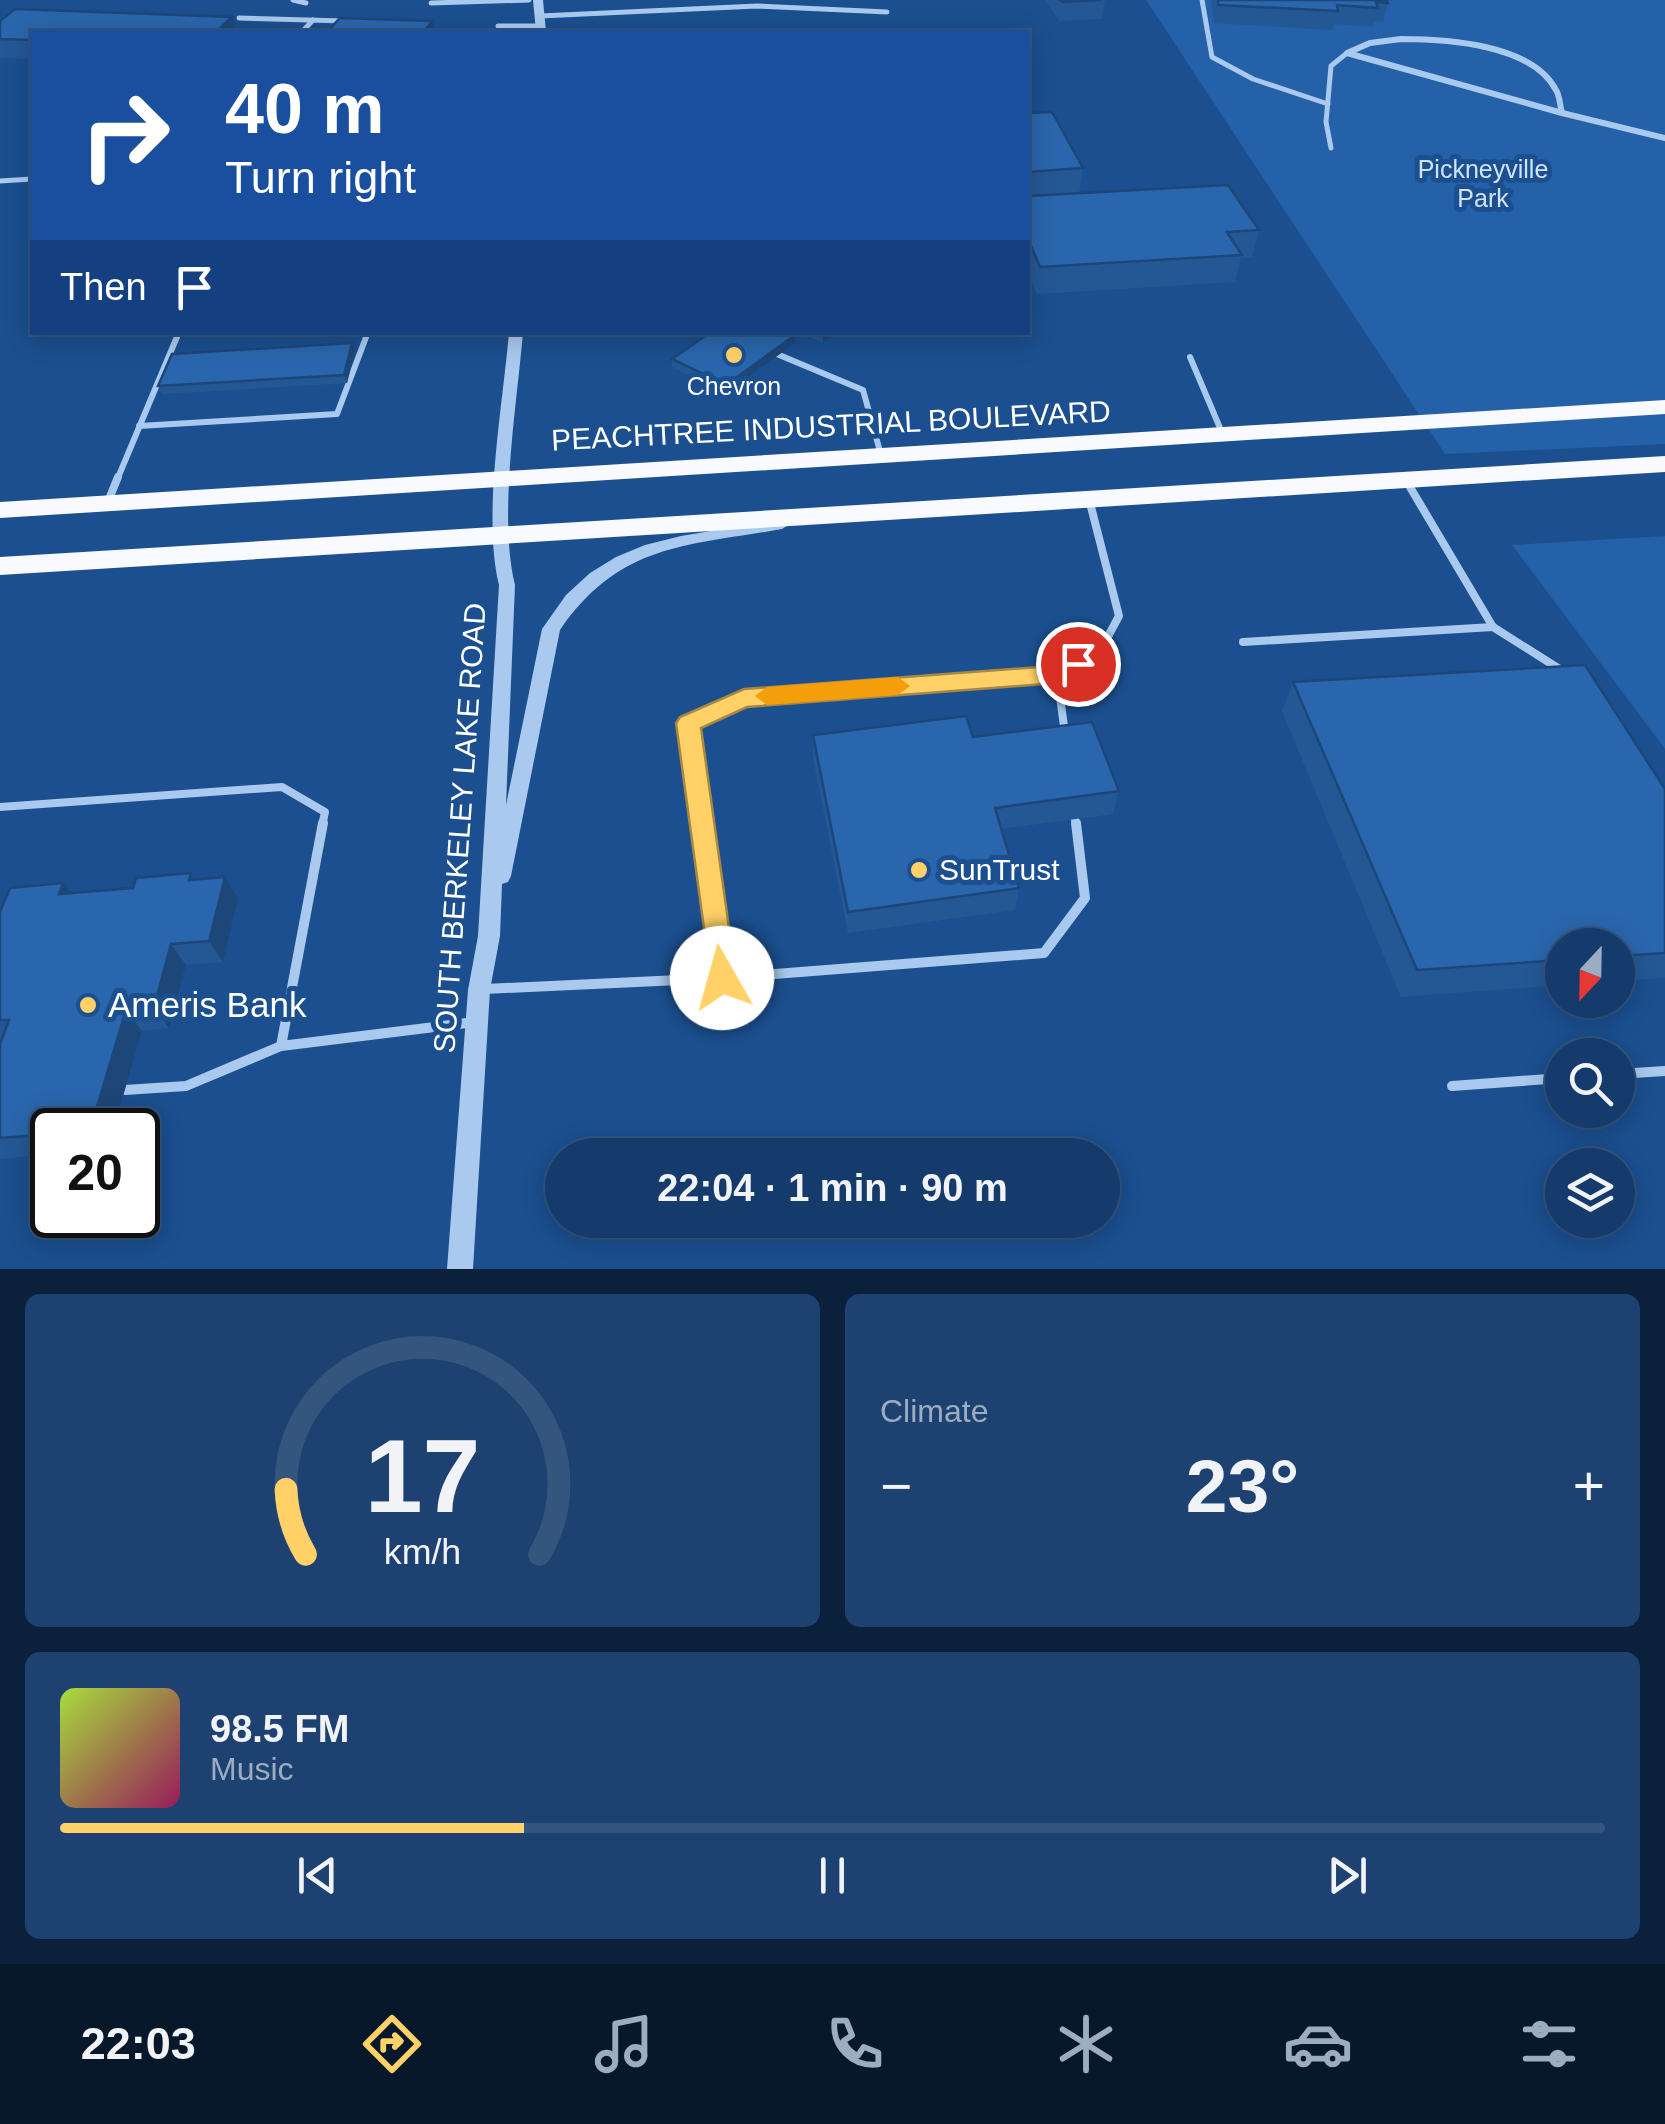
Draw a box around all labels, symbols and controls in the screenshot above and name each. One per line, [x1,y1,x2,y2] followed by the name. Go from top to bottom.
[60,70,190,200] icon: right
[225,70,385,148] text: 40 m
[225,152,416,203] text: Turn right
[1418,155,1548,212] park label: Pickneyville Park
[167,260,222,315] icon: arrive
[60,266,147,308] text: Then
[723,344,745,366] marker: Chevron
[687,372,781,400] place label: Chevron
[550,394,1112,457] street label: PEACHTREE INDUSTRIAL BOULEVARD
[427,602,492,1054] street label: SOUTH BERKELEY LAKE ROAD
[1036,622,1121,707] pin
[1051,637,1106,692] icon: arrive
[939,853,1060,886] place label: SunTrust
[908,859,930,881] marker: SunTrust
[670,926,774,1030] position arrow
[1545,928,1635,1018] north arrow
[1545,928,1635,1238] map controls
[108,985,307,1024] place label: Ameris Bank
[77,994,99,1016] marker: Ameris Bank
[1545,1038,1635,1128] button: search
[30,1108,160,1238] speed limit sign: 20
[1545,1148,1635,1238] button: layers
[657,1167,1008,1209] text: 22:04 · 1 min · 90 m
[880,1393,988,1429] text: Climate
[365,1418,480,1534] text: 17
[1186,1444,1299,1528] text: 23°
[880,1455,912,1517] text: −
[1573,1455,1605,1517] text: +
[384,1532,461,1572] text: km/h
[210,1708,349,1750] text: 98.5 FM
[210,1751,294,1787] text: Music
[290,1848,345,1903] icon: previous
[805,1848,860,1903] icon: pause
[1320,1848,1375,1903] icon: next
[357,2009,427,2079] icon: directions
[589,2009,659,2079] icon: music
[820,2009,890,2079] icon: phone
[1051,2009,1121,2079] icon: climate
[1283,2009,1353,2079] icon: car
[1514,2009,1584,2079] icon: filters
[81,2018,196,2069] text: 22:03

